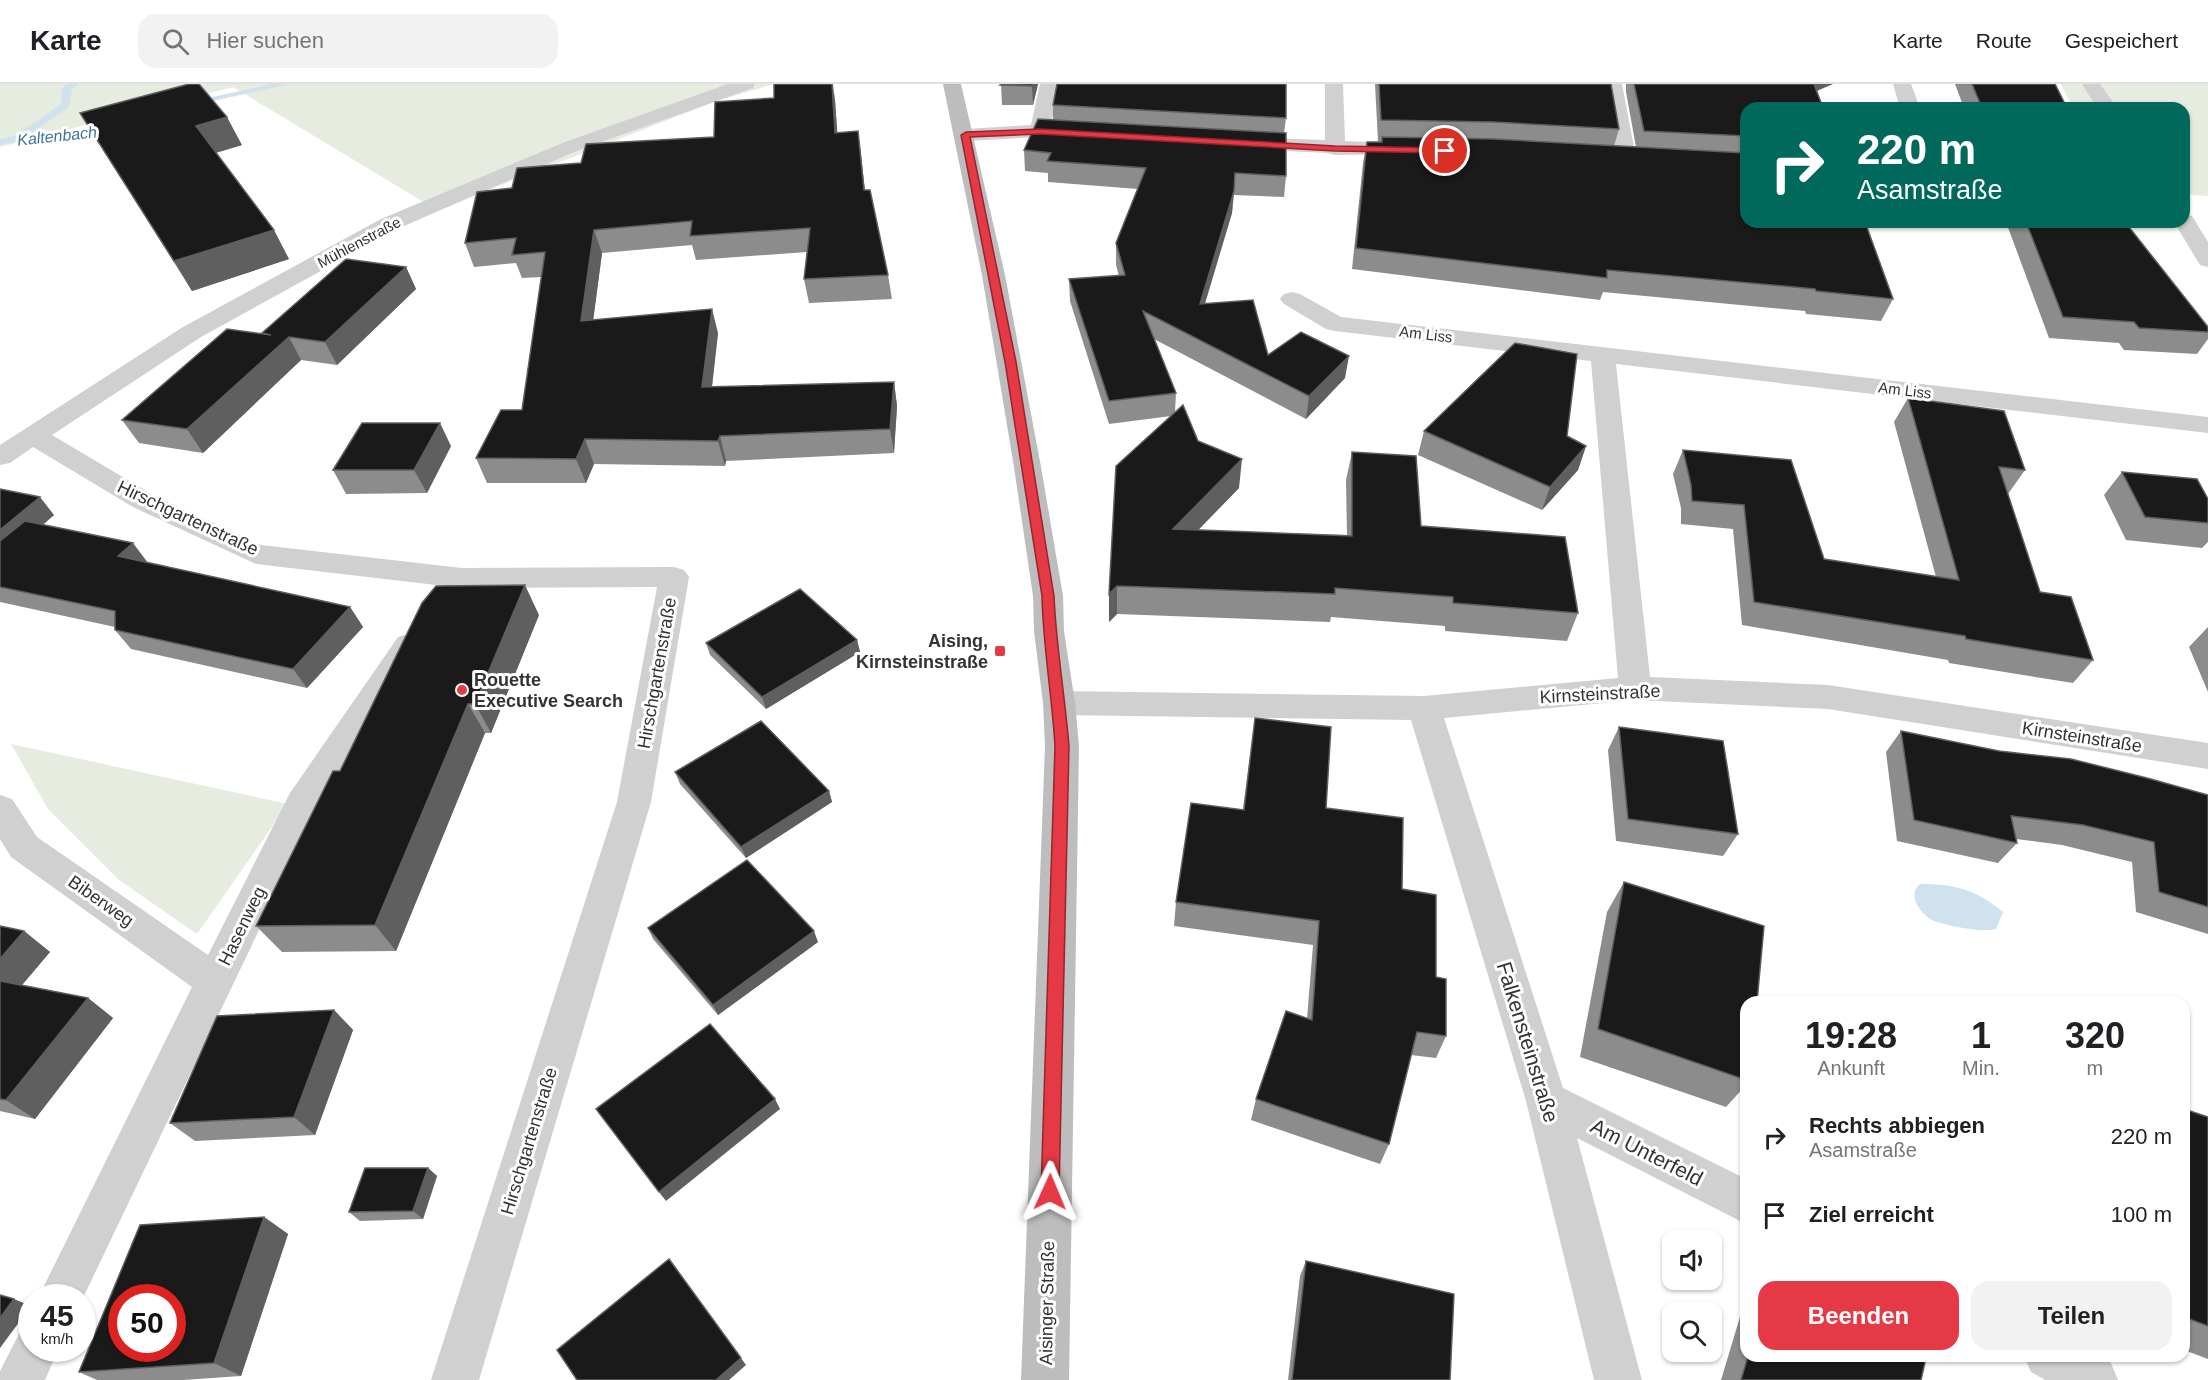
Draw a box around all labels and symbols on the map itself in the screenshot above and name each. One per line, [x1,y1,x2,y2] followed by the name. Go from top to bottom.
[16,123,98,149] water label: Kaltenbach
[1419,125,1470,176] pin
[315,213,403,271] street label: Mühlenstraße
[1398,322,1454,346] street label: Am Liss
[1877,378,1933,402] street label: Am Liss
[114,477,262,559] street label: Hirschgartenstraße
[634,596,680,750] street label: Hirschgartenstraße
[856,631,988,672] place label: Aising, Kirnsteinstraße
[993,644,1007,658] marker: Aising, Kirnsteinstraße
[474,670,623,711] place label: Rouette Executive Search
[1539,681,1661,707] street label: Kirnsteinstraße
[455,683,469,697] marker: Rouette Executive Search
[2021,718,2143,756] street label: Kirnsteinstraße
[65,871,137,931] street label: Biberweg
[214,883,270,969] street label: Hasenweg
[1493,959,1563,1125] street label: Falkensteinstraße
[497,1065,561,1217] street label: Hirschgartenstraße
[1587,1114,1707,1190] street label: Am Unterfeld
[1018,1160,1082,1224] position arrow
[1036,1241,1058,1365] street label: Aisinger Straße
[108,1284,186,1362] speed limit sign: 50

